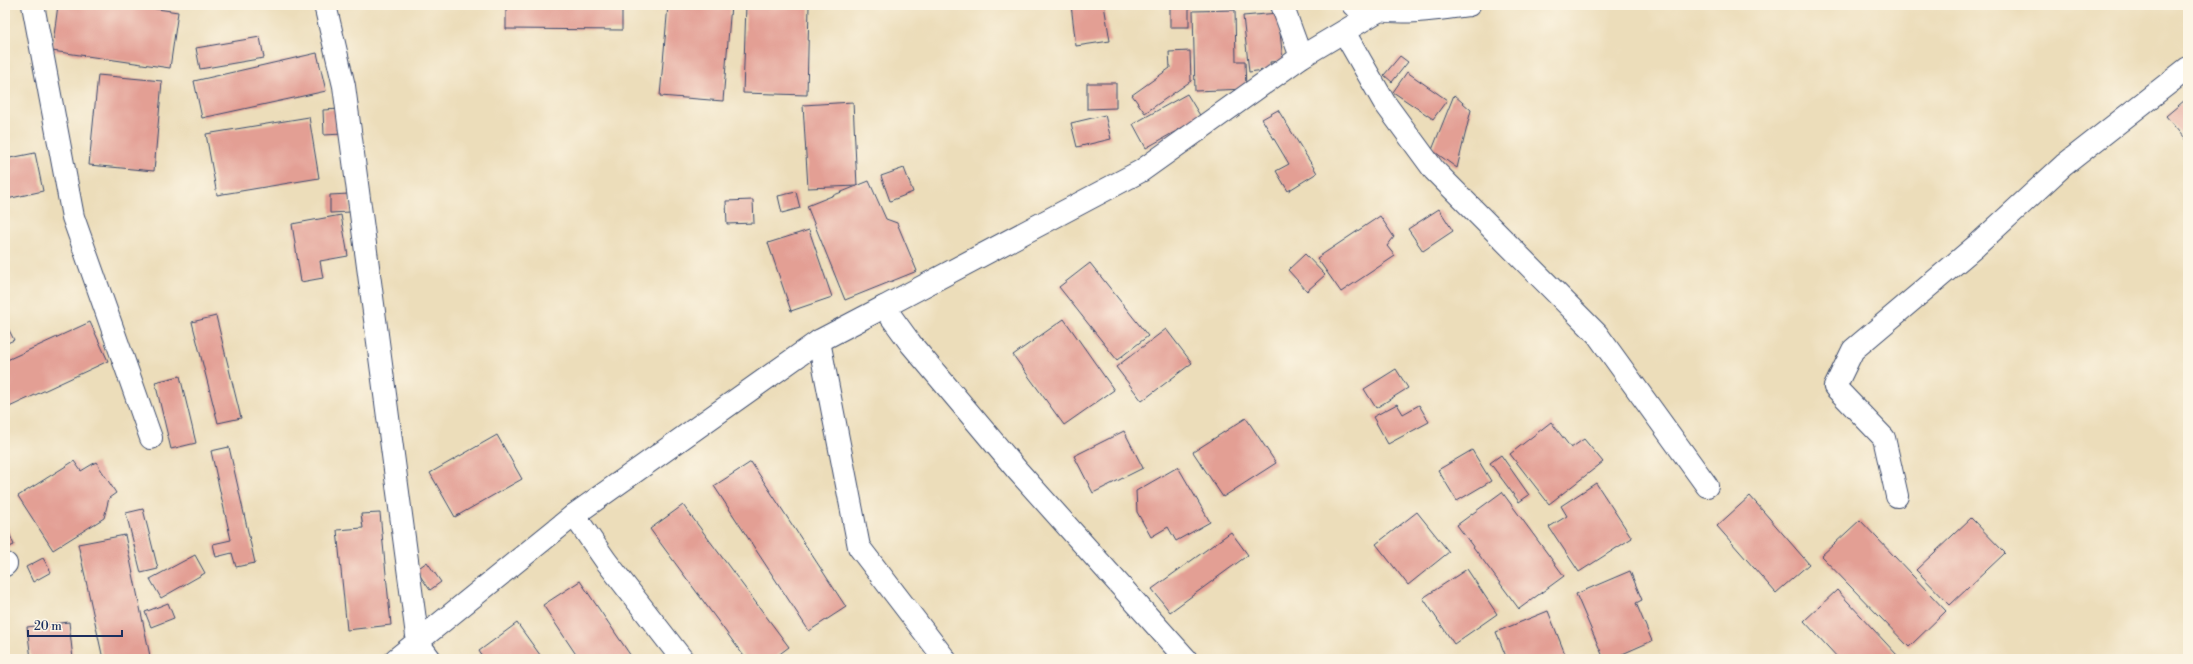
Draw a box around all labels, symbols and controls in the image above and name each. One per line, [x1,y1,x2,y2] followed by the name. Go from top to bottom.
[28,612,122,638] scale bar
[34,619,62,634] text: 20 m

